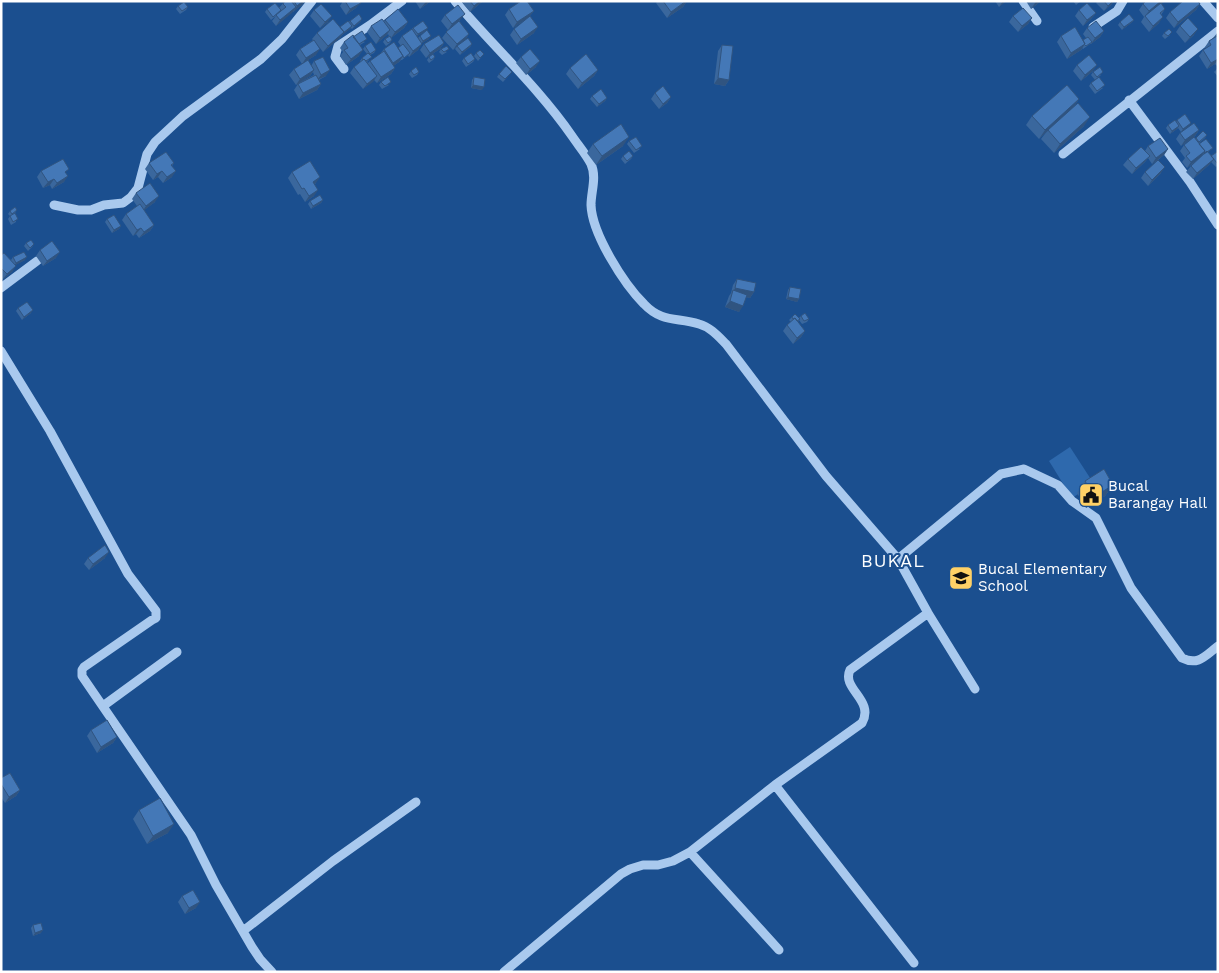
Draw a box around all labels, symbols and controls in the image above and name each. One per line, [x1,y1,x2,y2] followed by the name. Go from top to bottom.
[1108,477,1207,512] place label: Bucal Barangay Hall
[1078,482,1104,508] public building icon: Bucal Barangay Hall
[861,550,925,571] district label: BUKAL
[978,560,1107,595] place label: Bucal Elementary School
[948,565,974,591] school or university icon: Bucal Elementary School

